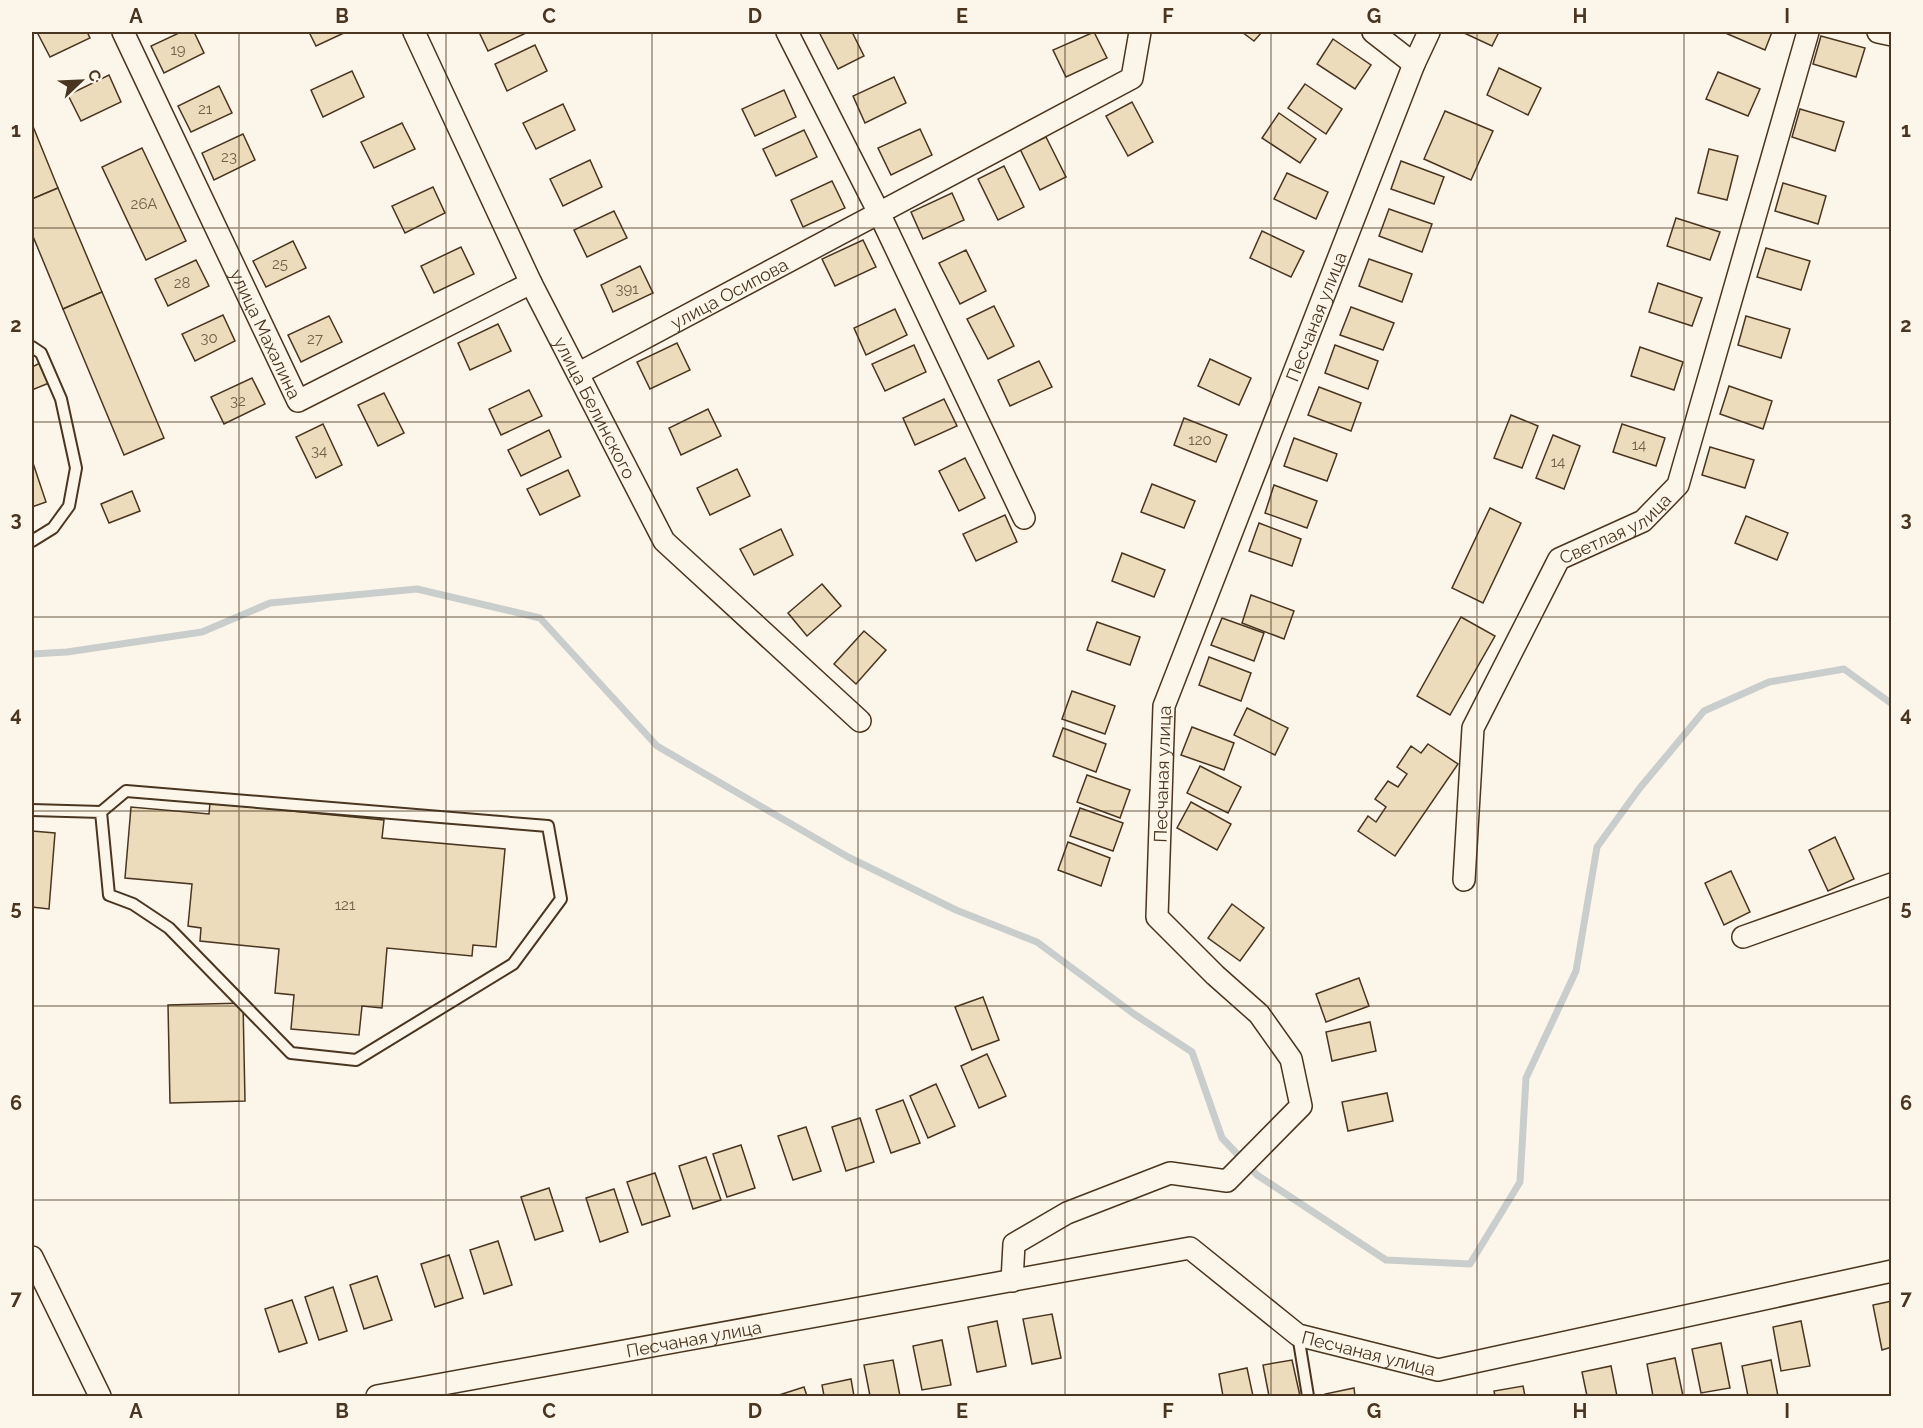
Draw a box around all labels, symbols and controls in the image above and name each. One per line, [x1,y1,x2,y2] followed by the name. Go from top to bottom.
[129,4,143,28] text: A
[335,4,349,28] text: B
[542,4,556,28] text: C
[748,4,762,28] text: D
[956,4,968,28] text: E
[1162,4,1174,28] text: F
[1367,4,1381,28] text: G
[1573,4,1587,28] text: H
[1784,4,1790,28] text: I
[170,41,186,59] house number: 19
[51,51,111,111] north arrow
[83,67,105,84] text: С
[198,100,213,118] house number: 21
[11,118,21,142] text: 1
[1901,118,1911,142] text: 1
[221,148,237,166] house number: 23
[131,195,157,213] house number: 26А
[1281,249,1350,384] street label: Песчаная улица
[667,253,791,333] street label: улица Осипова
[272,255,288,273] house number: 25
[226,266,306,402] street label: улица Махалина
[174,274,190,292] house number: 28
[615,280,639,298] house number: 391
[10,313,22,337] text: 2
[1900,313,1912,337] text: 2
[200,329,218,347] house number: 30
[307,330,323,348] house number: 27
[550,333,641,482] street label: улица Белинского
[230,392,246,410] house number: 32
[1188,431,1212,449] house number: 120
[1632,436,1646,454] house number: 14
[311,442,327,460] house number: 34
[1551,453,1565,471] house number: 14
[1556,489,1675,568] street label: Светлая улица
[10,507,22,531] text: 3
[1900,507,1912,531] text: 3
[10,702,22,726] text: 4
[1900,702,1912,726] text: 4
[1149,705,1175,843] street label: Песчаная улица
[10,896,22,920] text: 5
[335,896,356,914] house number: 121
[1900,896,1912,920] text: 5
[10,1091,22,1115] text: 6
[1900,1091,1912,1115] text: 6
[10,1286,22,1310] text: 7
[1900,1286,1912,1310] text: 7
[624,1316,763,1361] street label: Песчаная улица
[1300,1326,1438,1380] street label: Песчаная улица
[129,1399,143,1423] text: A
[335,1399,349,1423] text: B
[542,1399,556,1423] text: C
[748,1399,762,1423] text: D
[956,1399,968,1423] text: E
[1162,1399,1174,1423] text: F
[1367,1399,1381,1423] text: G
[1573,1399,1587,1423] text: H
[1784,1399,1790,1423] text: I

